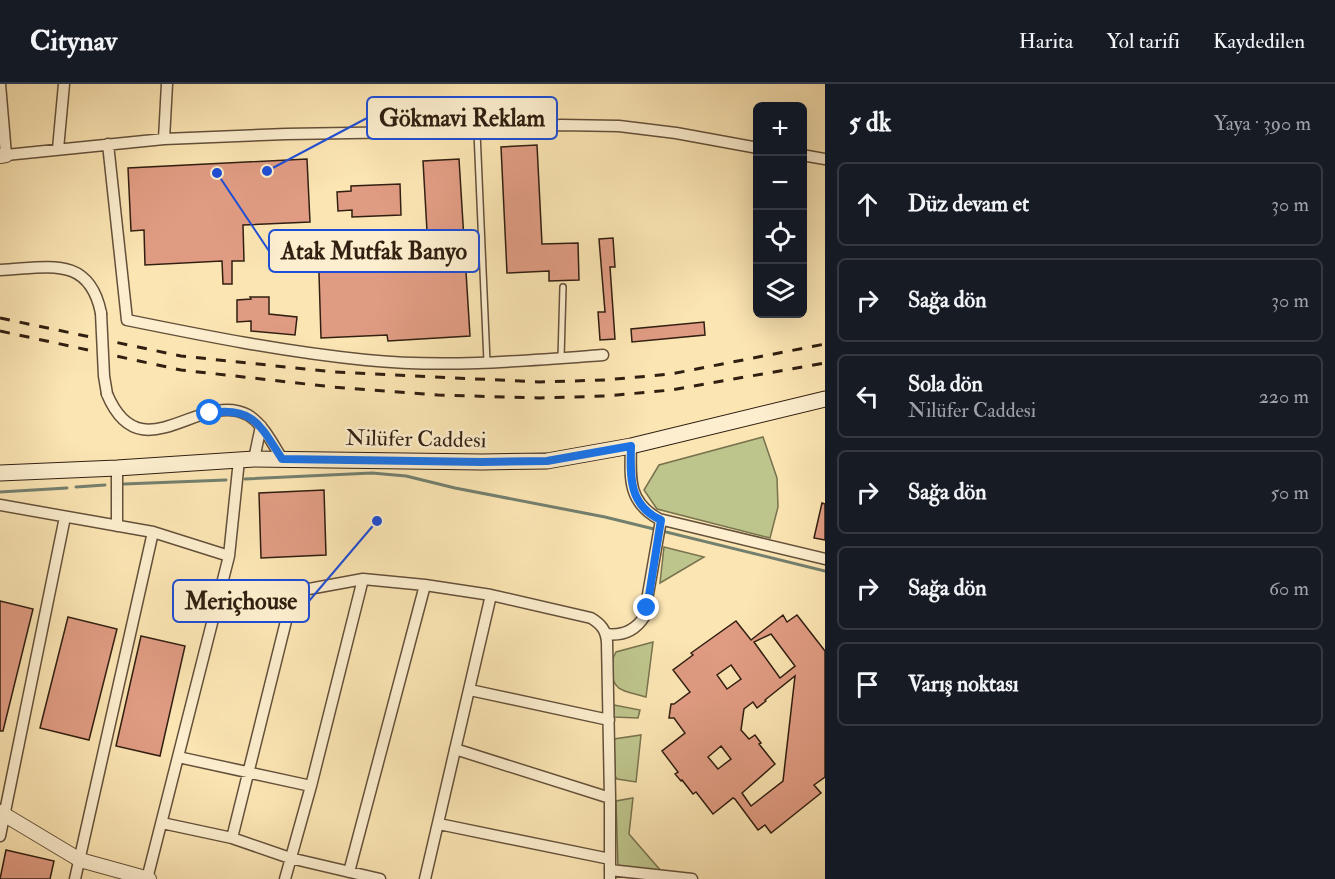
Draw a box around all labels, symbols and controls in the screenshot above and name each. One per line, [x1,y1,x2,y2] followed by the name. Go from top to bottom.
[30,24,117,59] text: Citynav
[1019,28,1073,55] text: Harita
[1106,28,1180,55] text: Yol tarifi
[1213,28,1305,55] text: Kaydedilen
[367,97,557,139] callout: Gökmavi Reklam
[753,102,807,318] map controls
[753,102,807,156] button: +
[379,103,545,134] text: Gökmavi Reklam
[849,107,891,139] text: 5 dk
[1214,111,1311,136] text: Yaya · 390 m
[753,156,807,210] button: −
[851,188,884,221] icon: ahead
[908,190,1029,218] text: Düz devam et
[1271,192,1309,217] text: 30 m
[753,210,807,264] button: locate
[269,230,479,272] callout: Atak Mutfak Banyo
[280,236,468,267] text: Atak Mutfak Banyo
[753,264,807,318] button: layers
[851,284,884,317] icon: right
[908,286,987,314] text: Sağa dön
[1271,288,1309,313] text: 30 m
[908,370,983,398] text: Sola dön
[851,380,884,413] icon: left
[1259,384,1309,409] text: 220 m
[908,398,1036,423] text: Nilüfer Caddesi
[196,399,222,425] route start
[345,424,487,454] street label: Nilüfer Caddesi
[851,476,884,509] icon: right
[908,478,987,506] text: Sağa dön
[1270,480,1309,505] text: 50 m
[851,572,884,605] icon: right
[908,574,987,602] text: Sağa dön
[1269,576,1309,601] text: 60 m
[173,580,309,622] callout: Meriçhouse
[184,586,297,617] text: Meriçhouse
[633,594,659,620] route end
[851,668,884,701] icon: arrive
[908,670,1019,698] text: Varış noktası

